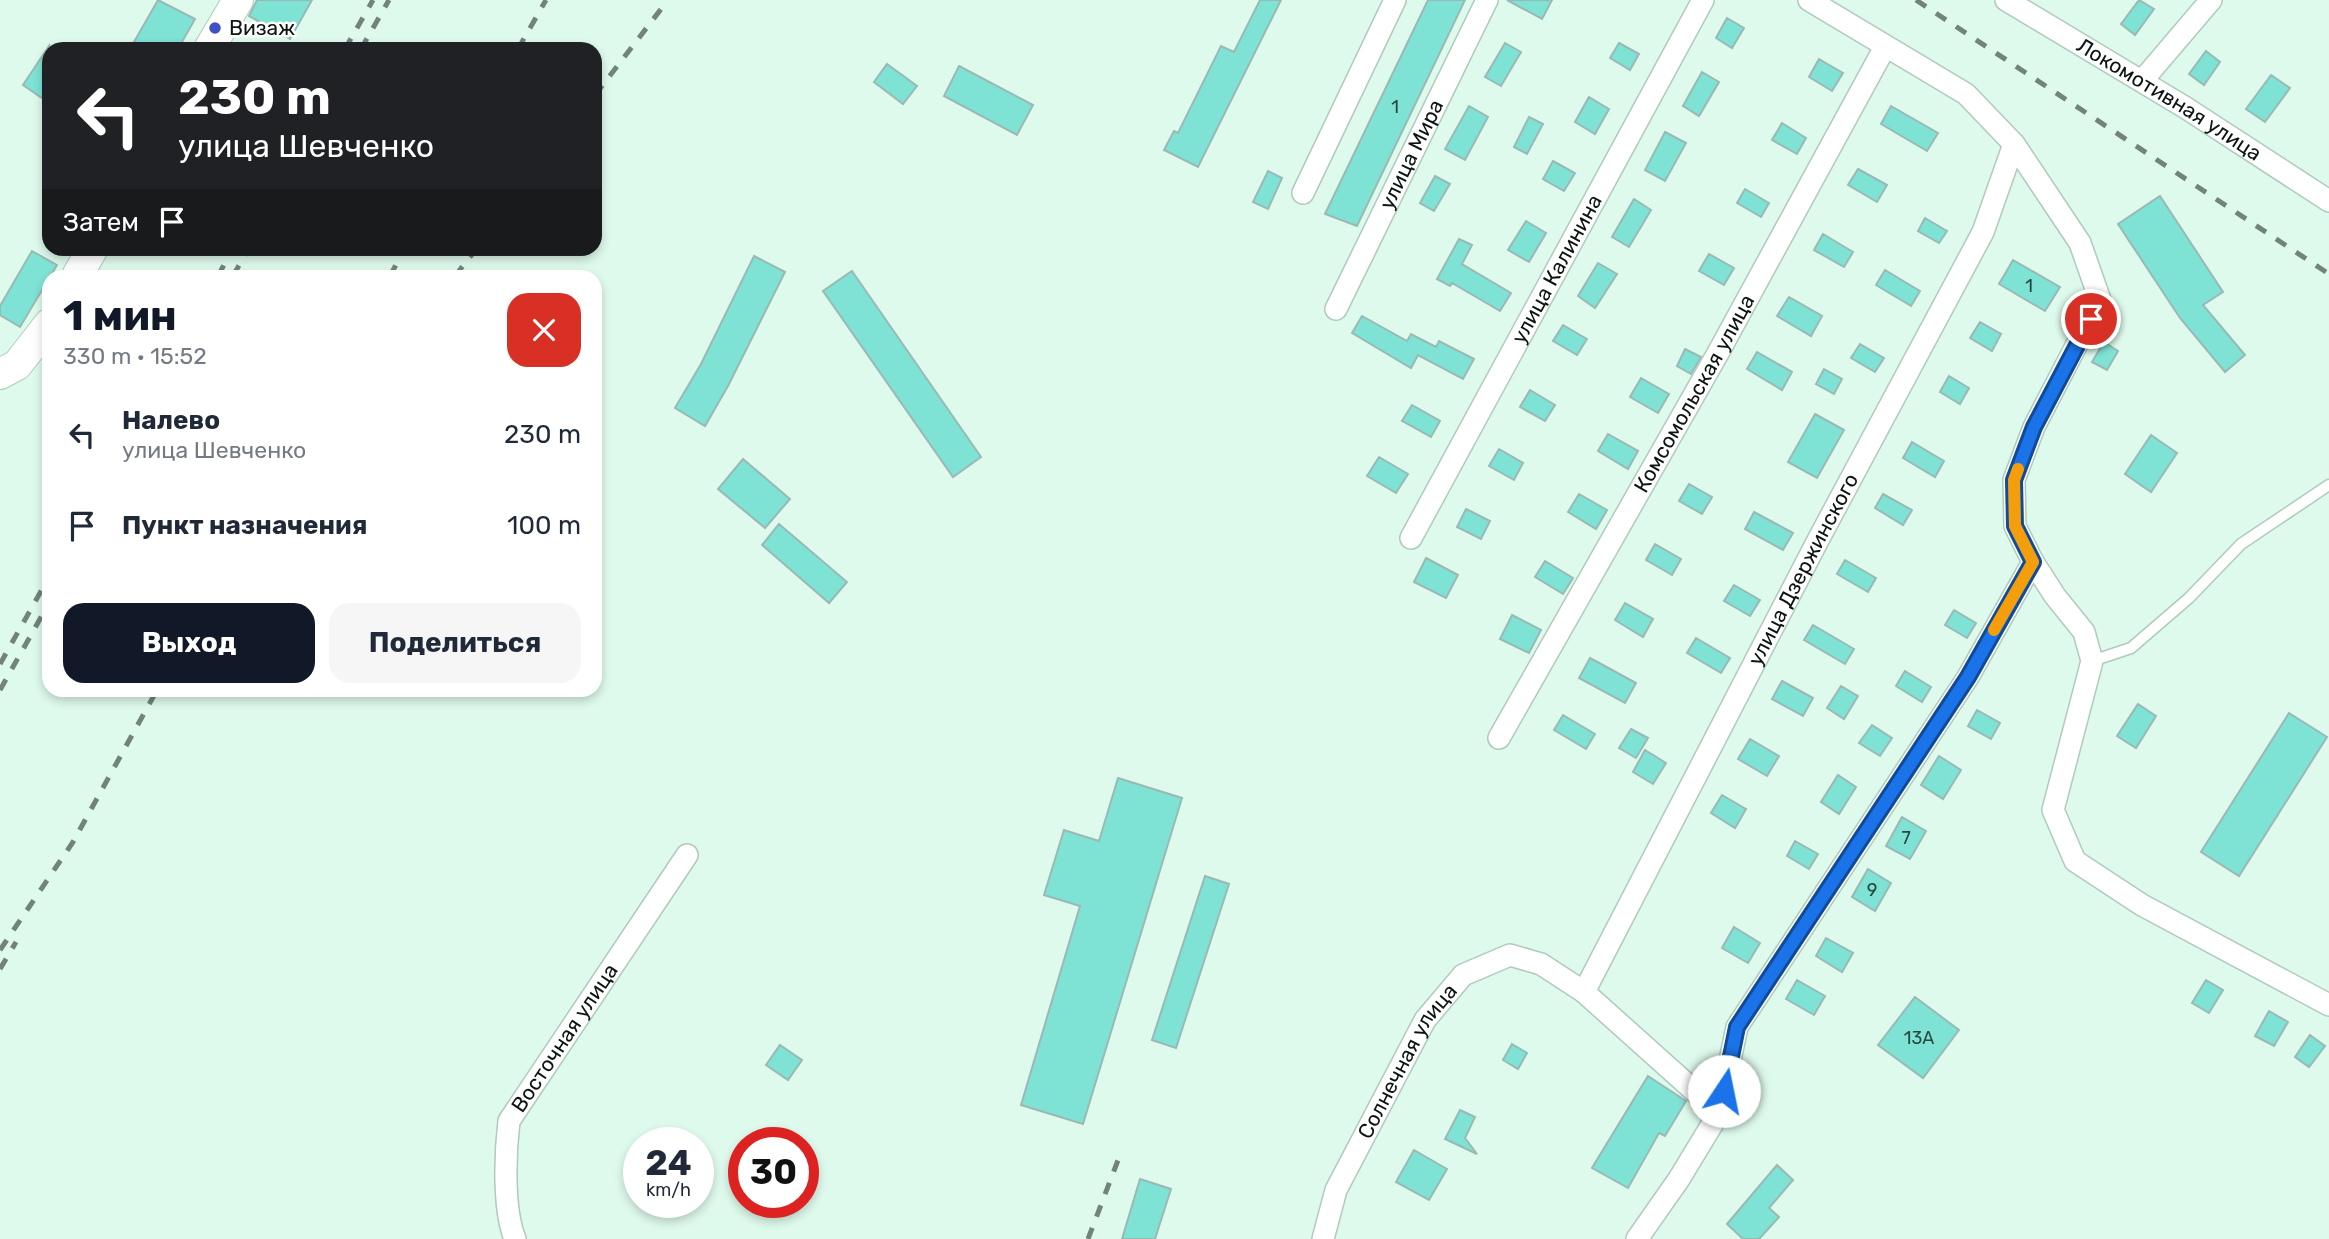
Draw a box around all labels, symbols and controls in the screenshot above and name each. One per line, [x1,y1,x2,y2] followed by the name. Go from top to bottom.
[229,15,295,40] place label: Визаж
[207,20,223,36] marker: Визаж
[2072,32,2266,166] street label: Локомотивная улица
[178,68,331,126] text: 230 m
[63,70,154,161] icon: left
[1374,95,1448,213] street label: улица Мира
[1391,96,1399,118] house number: 1
[178,127,434,165] text: улица Шевченко
[1506,190,1607,348] street label: улица Калинина
[153,203,191,241] icon: arrive
[63,207,139,238] text: Затем
[2025,275,2033,297] house number: 1
[2061,289,2121,349] pin
[1628,290,1760,497] street label: Комсомольская улица
[63,291,177,341] text: 1 мин
[507,293,581,367] button: close
[2072,300,2110,338] icon: arrive
[63,342,207,370] text: 330 m · 15:52
[122,405,220,436] text: Налево
[63,416,101,454] icon: left
[504,419,581,450] text: 230 m
[122,436,306,464] text: улица Шевченко
[1742,469,1863,669] street label: улица Дзержинского
[63,507,101,545] icon: arrive
[122,510,367,541] text: Пункт назначения
[507,510,581,541] text: 100 m
[63,603,315,683] button: Выход
[329,603,581,683] button: Поделиться
[1901,827,1911,849] house number: 7
[1867,879,1877,901] house number: 9
[506,959,623,1117] street label: Восточная улица
[1352,979,1462,1143] street label: Солнечная улица
[1904,1027,1934,1049] house number: 13А
[1687,1054,1761,1128] position arrow
[728,1127,819,1218] speed limit sign: 30
[645,1142,692,1184] text: 24
[646,1179,691,1201] text: km/h

